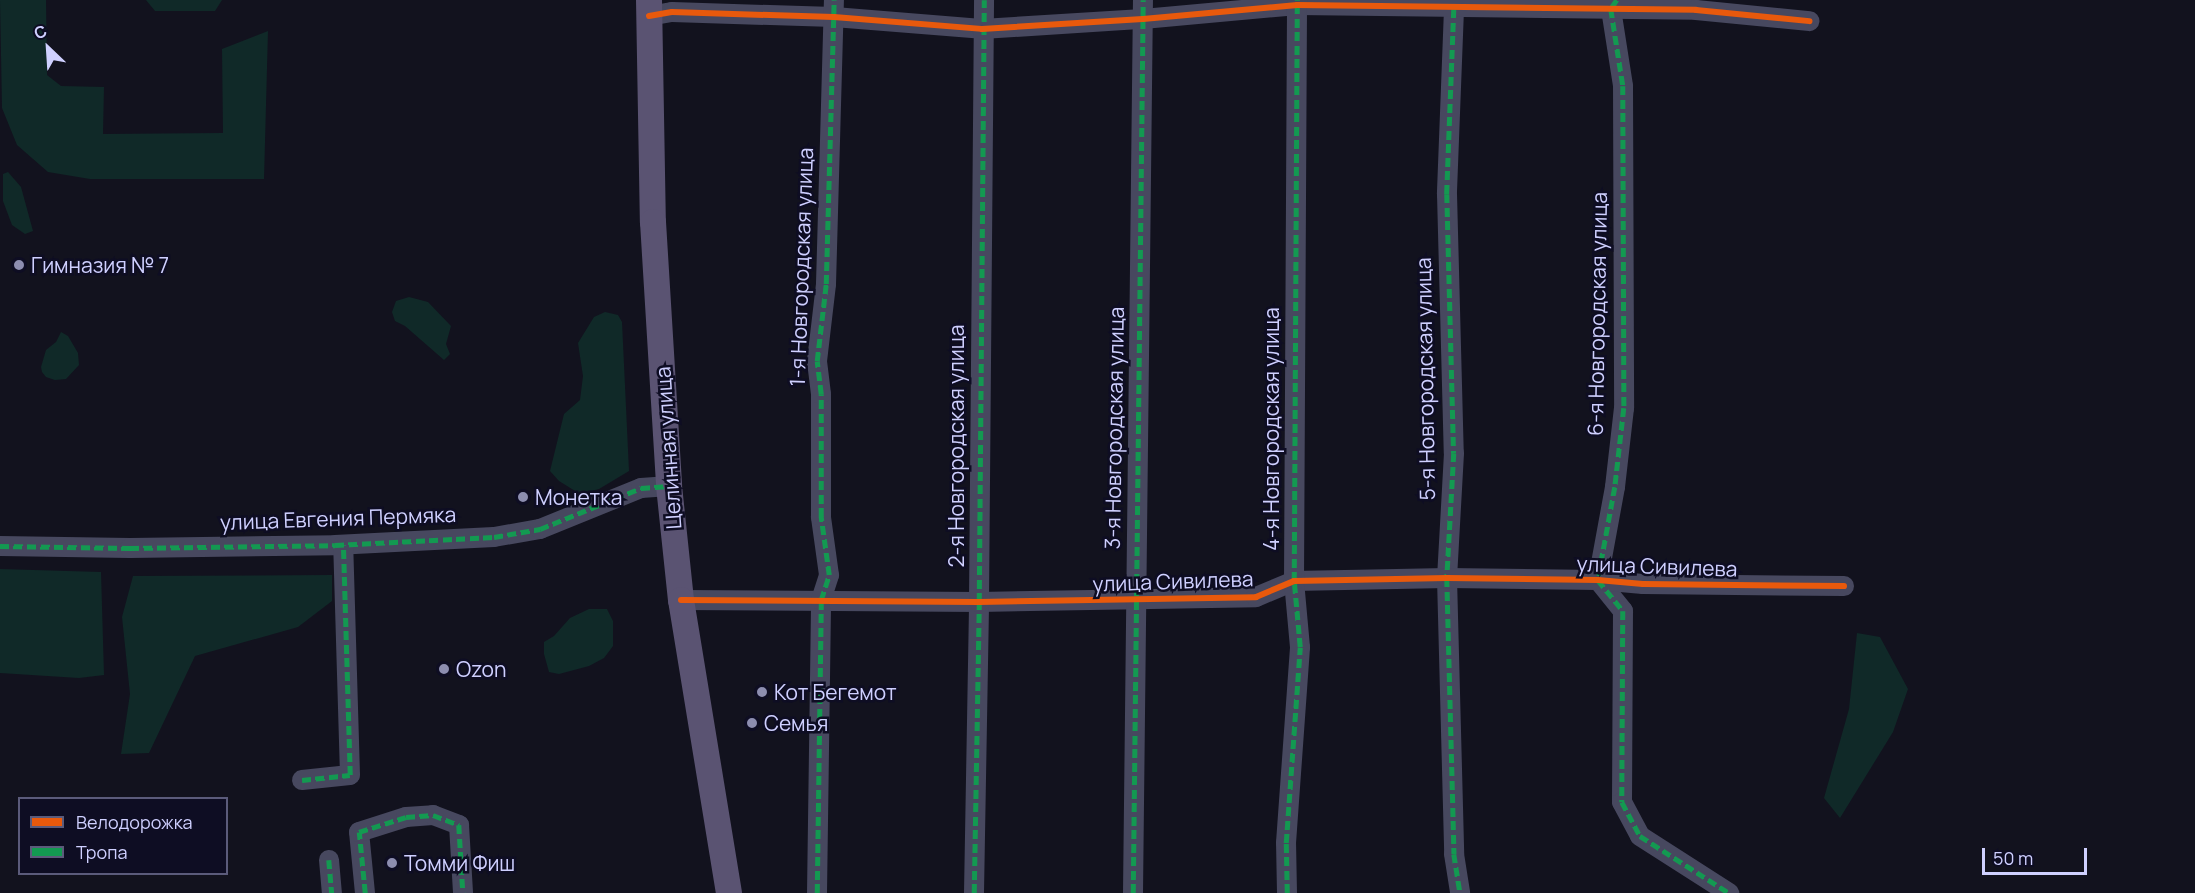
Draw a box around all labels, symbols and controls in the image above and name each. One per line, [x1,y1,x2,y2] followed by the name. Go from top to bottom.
[18,18,78,78] north arrow
[30,19,50,44] text: С
[784,147,818,387] street label: 1-я Новгородская улица
[1582,192,1612,436] street label: 6-я Новгородская улица
[31,252,169,278] place label: Гимназия № 7
[1410,257,1440,501] street label: 5-я Новгородская улица
[12,258,26,272] marker: Гимназия № 7
[1099,307,1129,549] street label: 3-я Новгородская улица
[1258,307,1284,551] street label: 4-я Новгородская улица
[943,325,969,567] street label: 2-я Новгородская улица
[650,366,686,530] street label: Целинная улица
[535,484,622,510] place label: Монетка
[516,490,530,504] marker: Монетка
[219,501,457,535] street label: улица Евгения Пермяка
[1576,551,1738,581] street label: улица Сивилева
[1092,566,1254,596] street label: улица Сивилева
[456,656,506,682] place label: Ozon
[437,662,451,676] marker: Ozon
[774,679,897,705] place label: Кот Бегемот
[755,685,769,699] marker: Кот Бегемот
[764,710,828,736] place label: Семья
[745,716,759,730] marker: Семья
[18,797,228,875] legend
[76,810,193,834] text: Велодорожка
[1985,836,2090,874] scale bar
[76,840,127,864] text: Тропа
[1993,846,2033,870] text: 50 m
[404,850,515,876] place label: Томми Фиш
[385,856,399,870] marker: Томми Фиш

